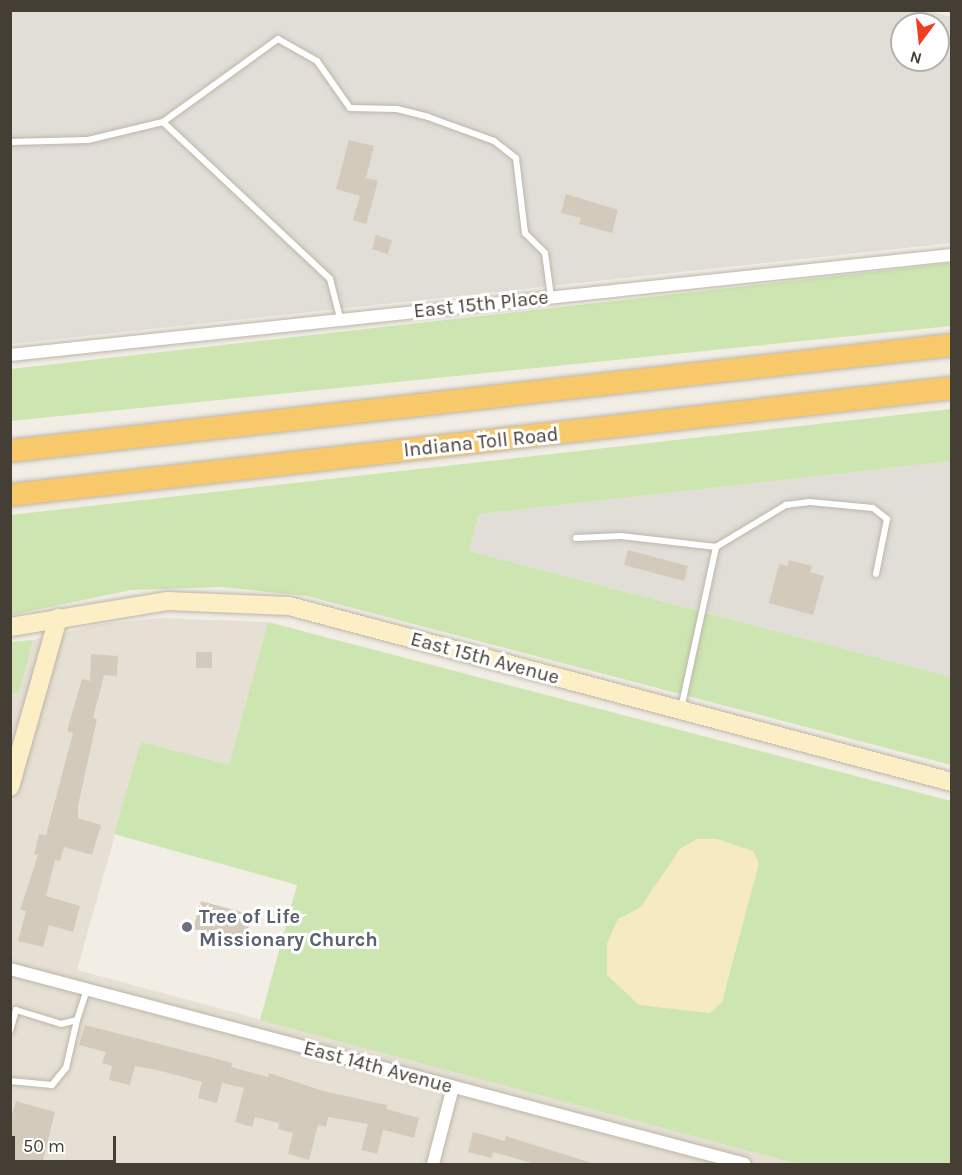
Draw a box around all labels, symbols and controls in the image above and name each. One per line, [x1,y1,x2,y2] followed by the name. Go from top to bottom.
[890,12,950,72] north arrow
[908,47,924,69] text: N
[412,285,550,323] street label: East 15th Place
[402,422,560,462] street label: Indiana Toll Road
[408,627,562,689] street label: East 15th Avenue
[199,904,378,951] place label: Tree of Life Missionary Church
[180,920,194,934] marker: Tree of Life Missionary Church
[301,1036,455,1098] street label: East 14th Avenue
[15,1124,118,1162] scale bar
[23,1135,65,1157] text: 50 m

